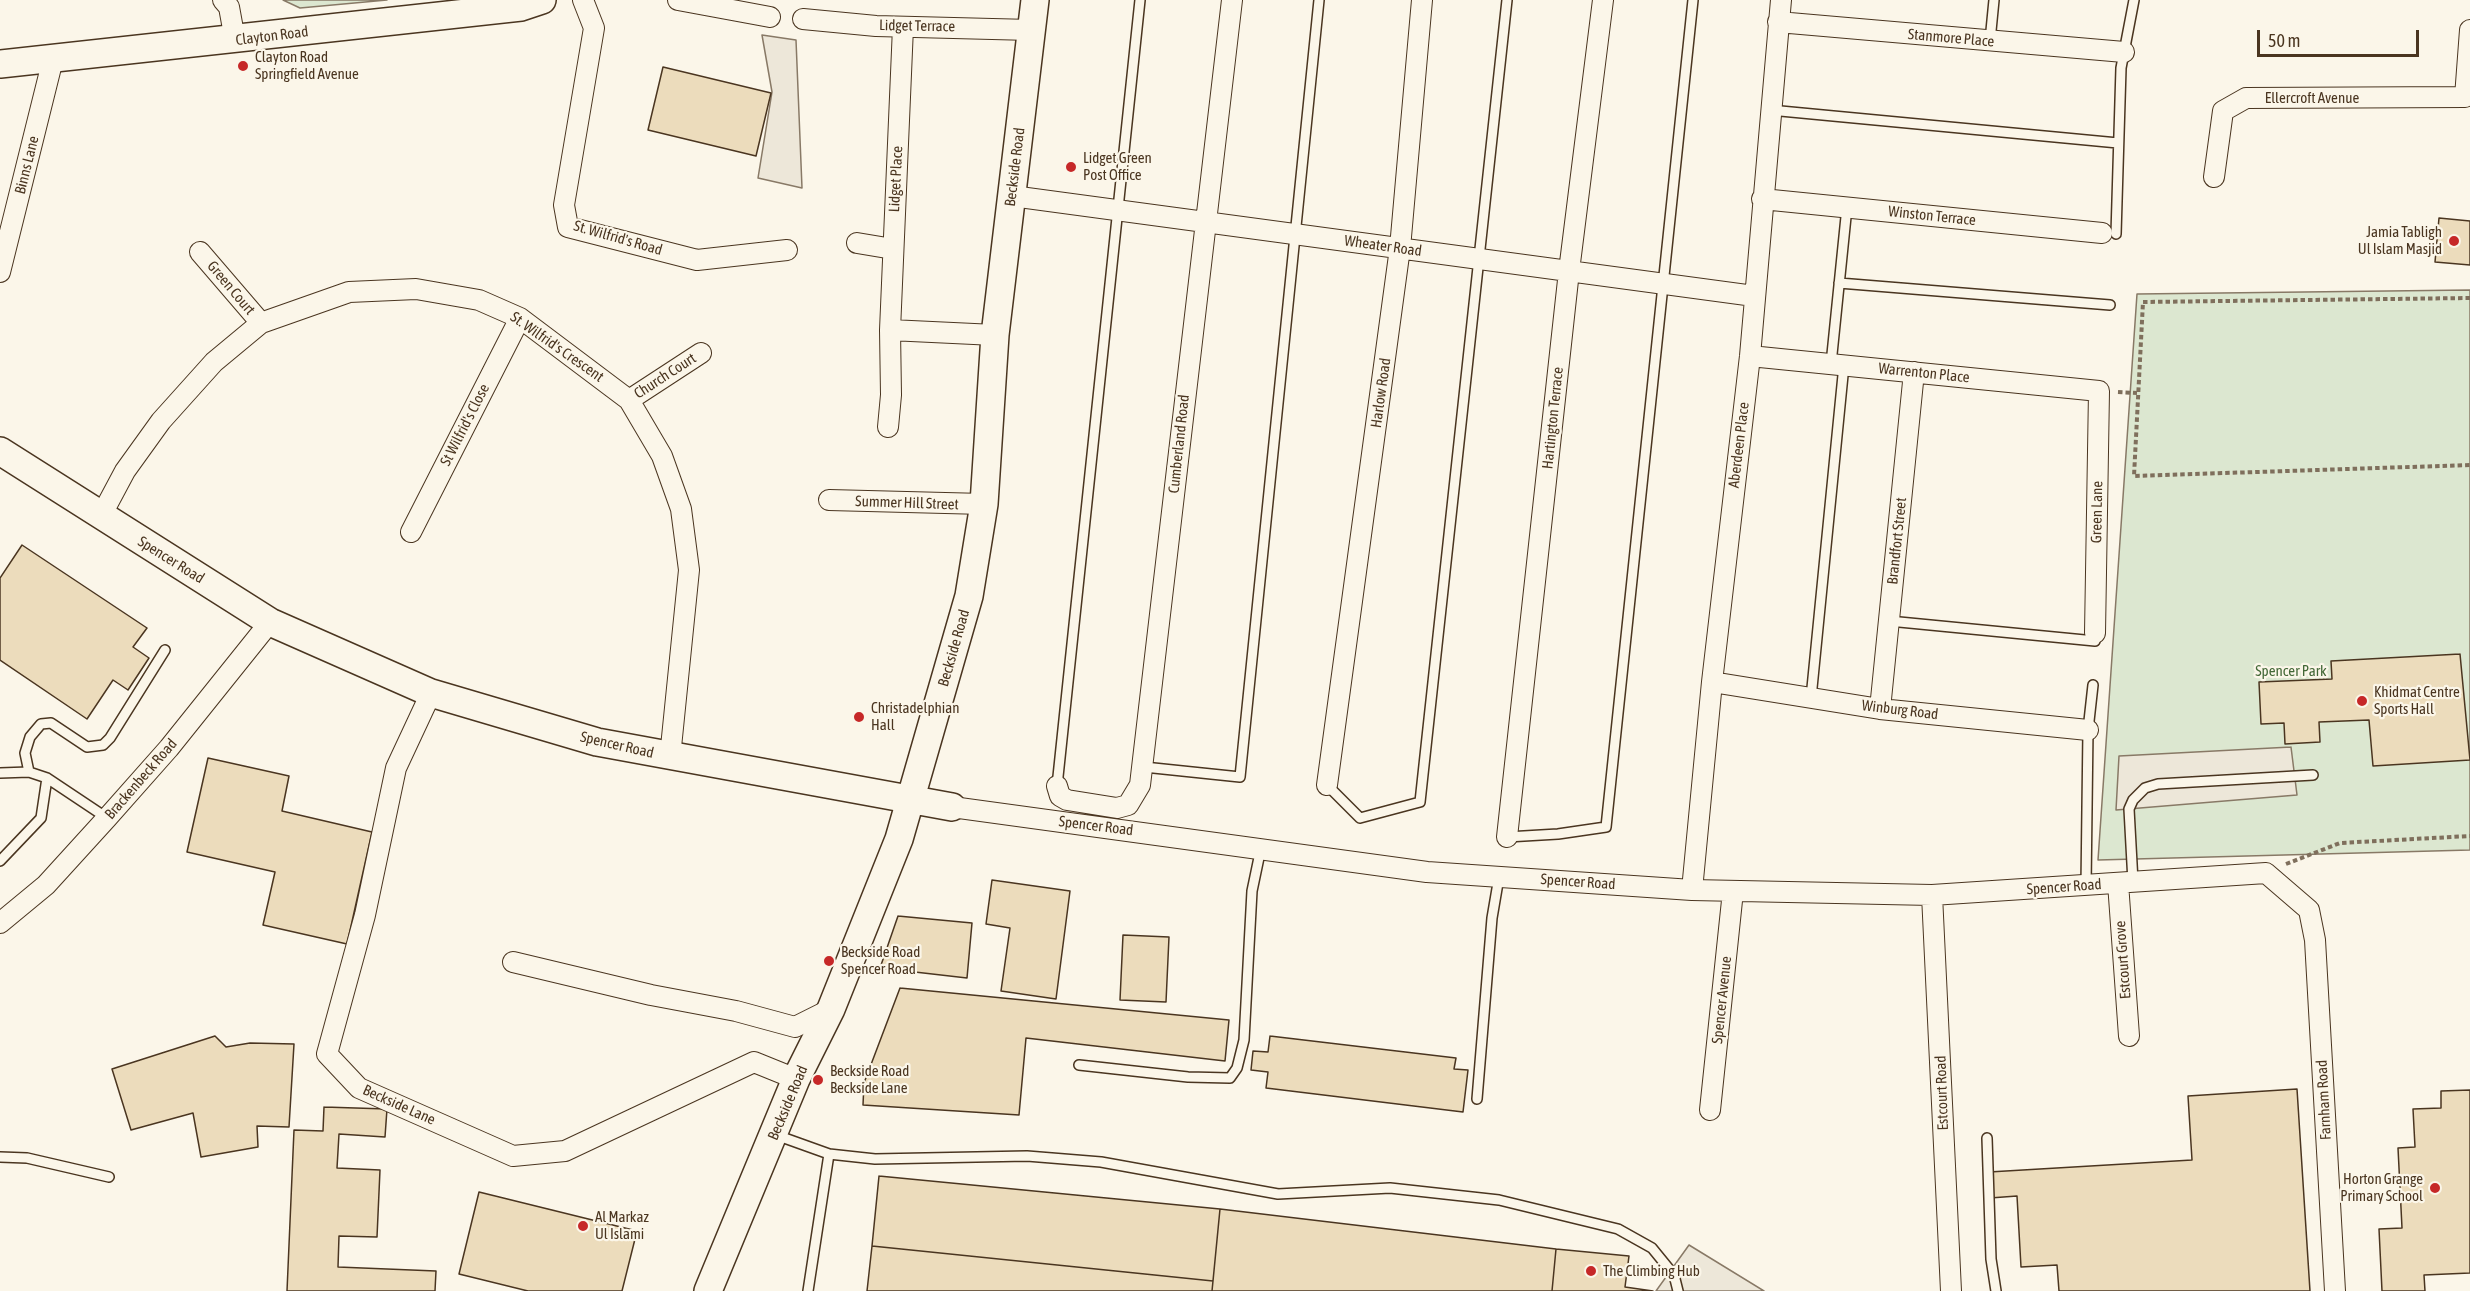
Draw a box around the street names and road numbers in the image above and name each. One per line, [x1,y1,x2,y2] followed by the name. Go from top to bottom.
[879,16,955,36] street label: Lidget Terrace
[235,23,309,49] street label: Clayton Road
[1907,25,1995,51] street label: Stanmore Place
[2265,89,2359,107] street label: Ellercroft Avenue
[1001,127,1029,207] street label: Beckside Road
[11,134,43,196] street label: Binns Lane
[885,145,907,213] street label: Lidget Place
[1887,202,1977,230] street label: Winston Terrace
[572,217,664,259] street label: St. Wilfrid's Road
[1343,232,1423,260] street label: Wheater Road
[203,257,259,319] street label: Green Court
[507,308,607,386] street label: St. Wilfrid's Crescent
[631,349,699,403] street label: Church Court
[1367,357,1395,429] street label: Harlow Road
[1878,359,1970,387] street label: Warrenton Place
[1539,366,1567,470] street label: Hartington Terrace
[437,381,493,469] street label: St Wilfrid's Close
[1165,394,1193,494] street label: Cumberland Road
[1725,401,1753,489] street label: Aberdeen Place
[2087,481,2107,543] street label: Green Lane
[855,492,959,514] street label: Summer Hill Street
[1883,497,1911,585] street label: Brandfort Street
[134,533,208,587] street label: Spencer Road
[934,607,974,689] street label: Beckside Road
[1861,696,1939,724] street label: Winburg Road
[578,728,656,762] street label: Spencer Road
[101,735,181,823] street label: Brackenbeck Road
[1058,812,1134,840] street label: Spencer Road
[1540,870,1616,894] street label: Spencer Road
[2026,875,2102,899] street label: Spencer Road
[2111,920,2135,1000] street label: Estcourt Grove
[1708,955,1736,1045] street label: Spencer Avenue
[1932,1055,1952,1131] street label: Estcourt Road
[2313,1060,2335,1140] street label: Farnham Road
[764,1063,812,1143] street label: Beckside Road
[360,1081,438,1129] street label: Beckside Lane

